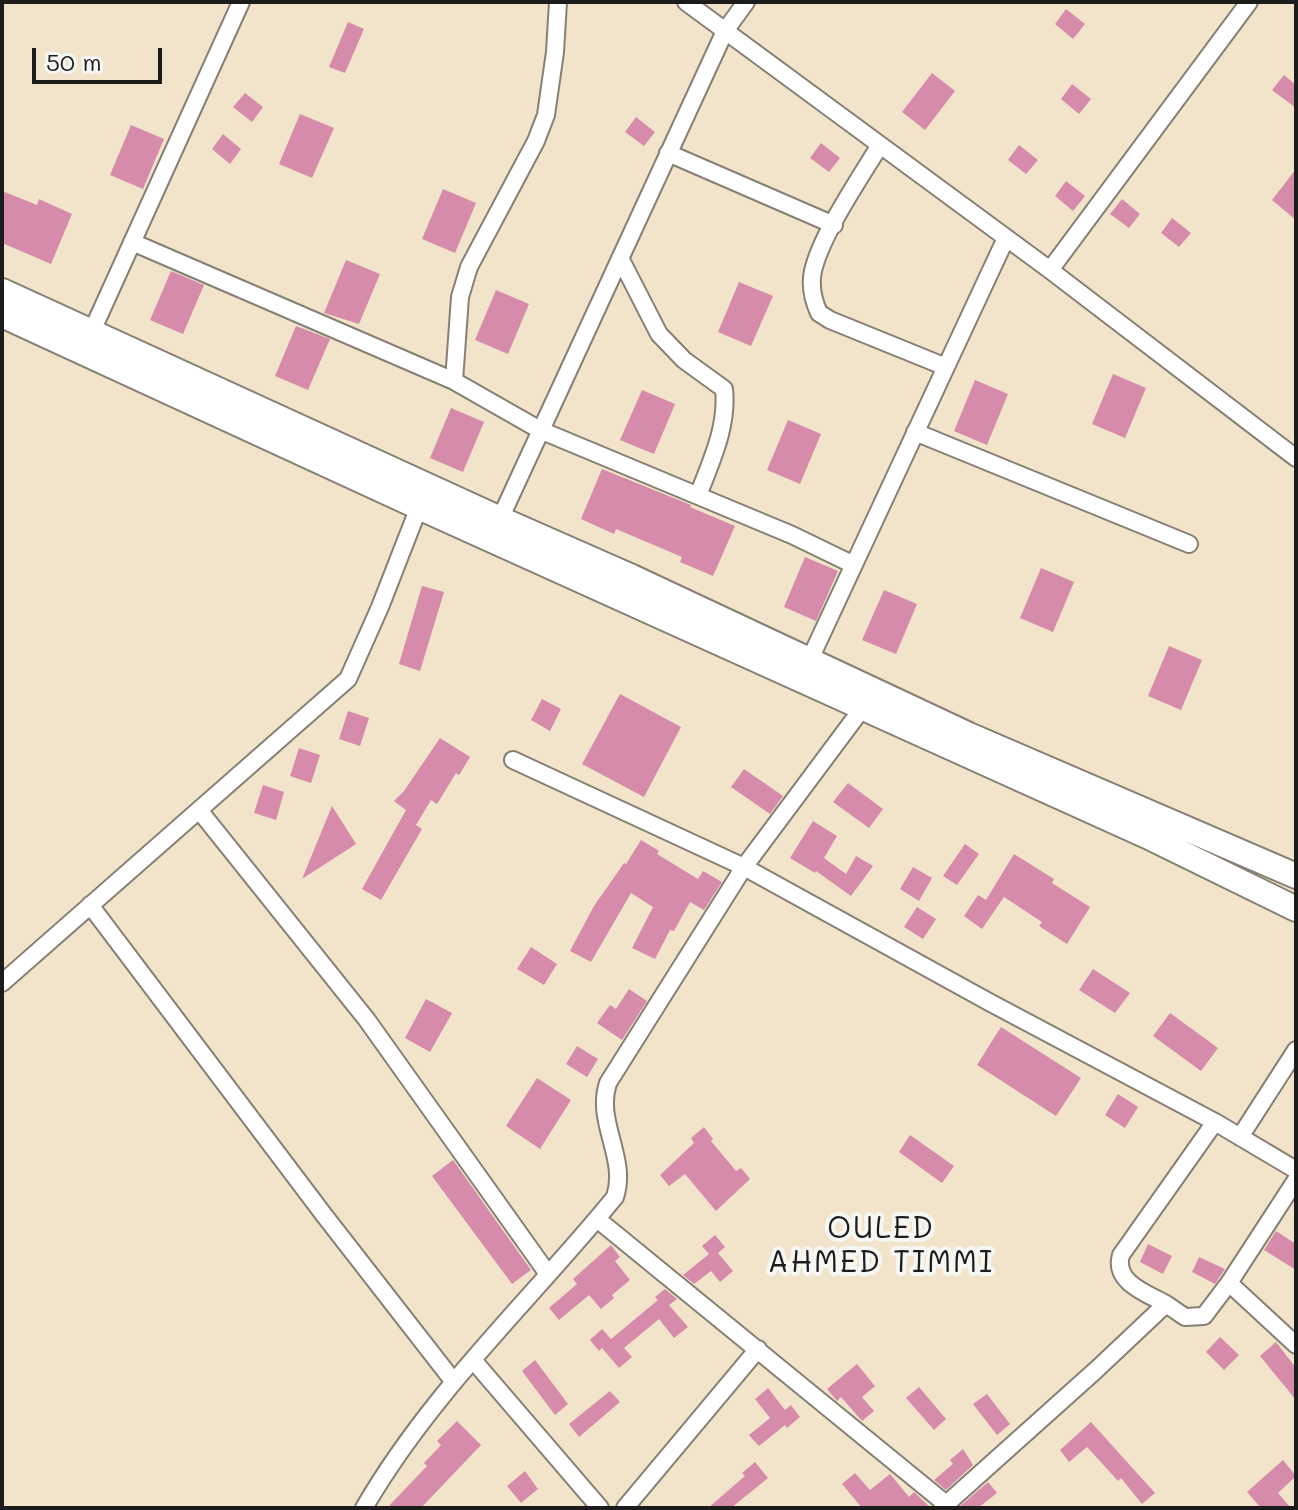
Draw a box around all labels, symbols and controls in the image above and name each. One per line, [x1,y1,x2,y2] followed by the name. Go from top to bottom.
[36,32,166,82] scale bar
[46,46,102,77] text: 50 m
[768,1211,994,1282] district label: OULED AHMED TIMMI

